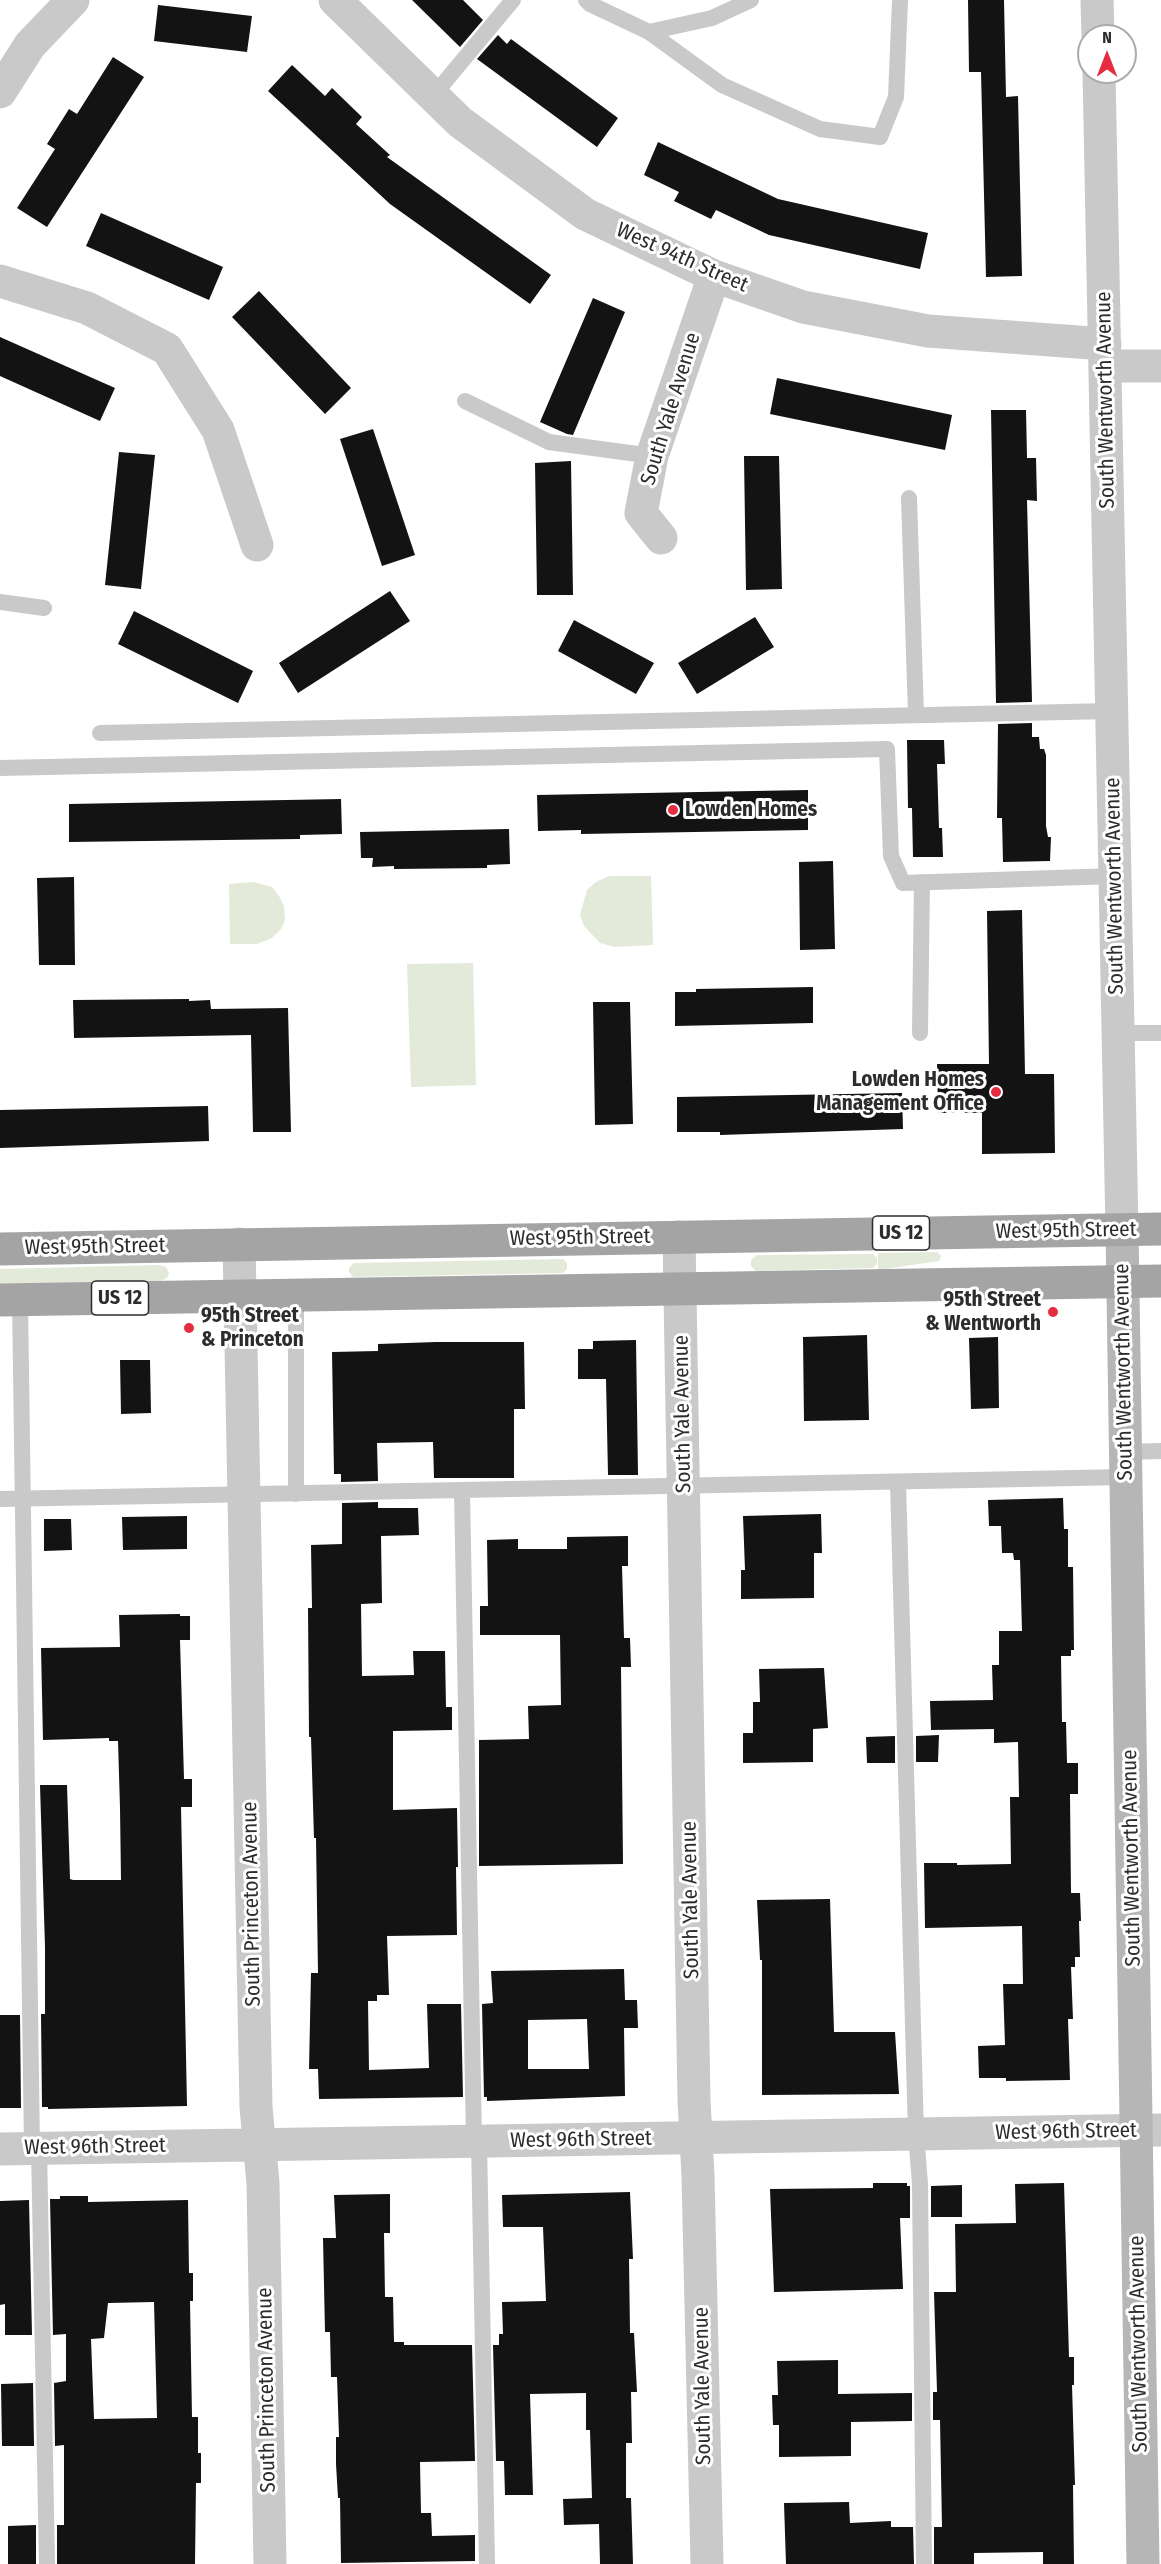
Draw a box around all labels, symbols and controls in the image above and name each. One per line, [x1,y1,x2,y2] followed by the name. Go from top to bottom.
[1077,24,1137,84] north arrow
[1102,28,1112,47] text: N
[612,218,752,298] street label: West 94th Street
[1092,291,1120,509] street label: South Wentworth Avenue
[636,330,706,488] street label: South Yale Avenue
[1101,777,1129,995] street label: South Wentworth Avenue
[685,797,817,823] place label: Lowden Homes
[666,803,680,817] marker: Lowden Homes
[816,1067,984,1117] place label: Lowden Homes Management Office
[989,1085,1003,1099] marker: Lowden Homes Management Office
[872,1216,930,1250] road number: US 12
[995,1217,1137,1245] street label: West 95th Street
[509,1224,651,1252] street label: West 95th Street
[24,1233,166,1261] street label: West 95th Street
[1110,1263,1138,1481] street label: South Wentworth Avenue
[92,1281,148,1315] road number: US 12
[925,1287,1041,1337] place label: 95th Street & Wentworth
[201,1303,304,1353] place label: 95th Street & Princeton
[1046,1305,1060,1319] marker: 95th Street & Wentworth
[182,1321,196,1335] marker: 95th Street & Princeton
[669,1335,697,1493] street label: South Yale Avenue
[1118,1749,1146,1967] street label: South Wentworth Avenue
[238,1801,266,2007] street label: South Princeton Avenue
[677,1821,705,1979] street label: South Yale Avenue
[995,2118,1137,2146] street label: West 96th Street
[510,2126,652,2154] street label: West 96th Street
[24,2133,166,2161] street label: West 96th Street
[1125,2235,1153,2453] street label: South Wentworth Avenue
[253,2287,281,2493] street label: South Princeton Avenue
[689,2307,717,2465] street label: South Yale Avenue

